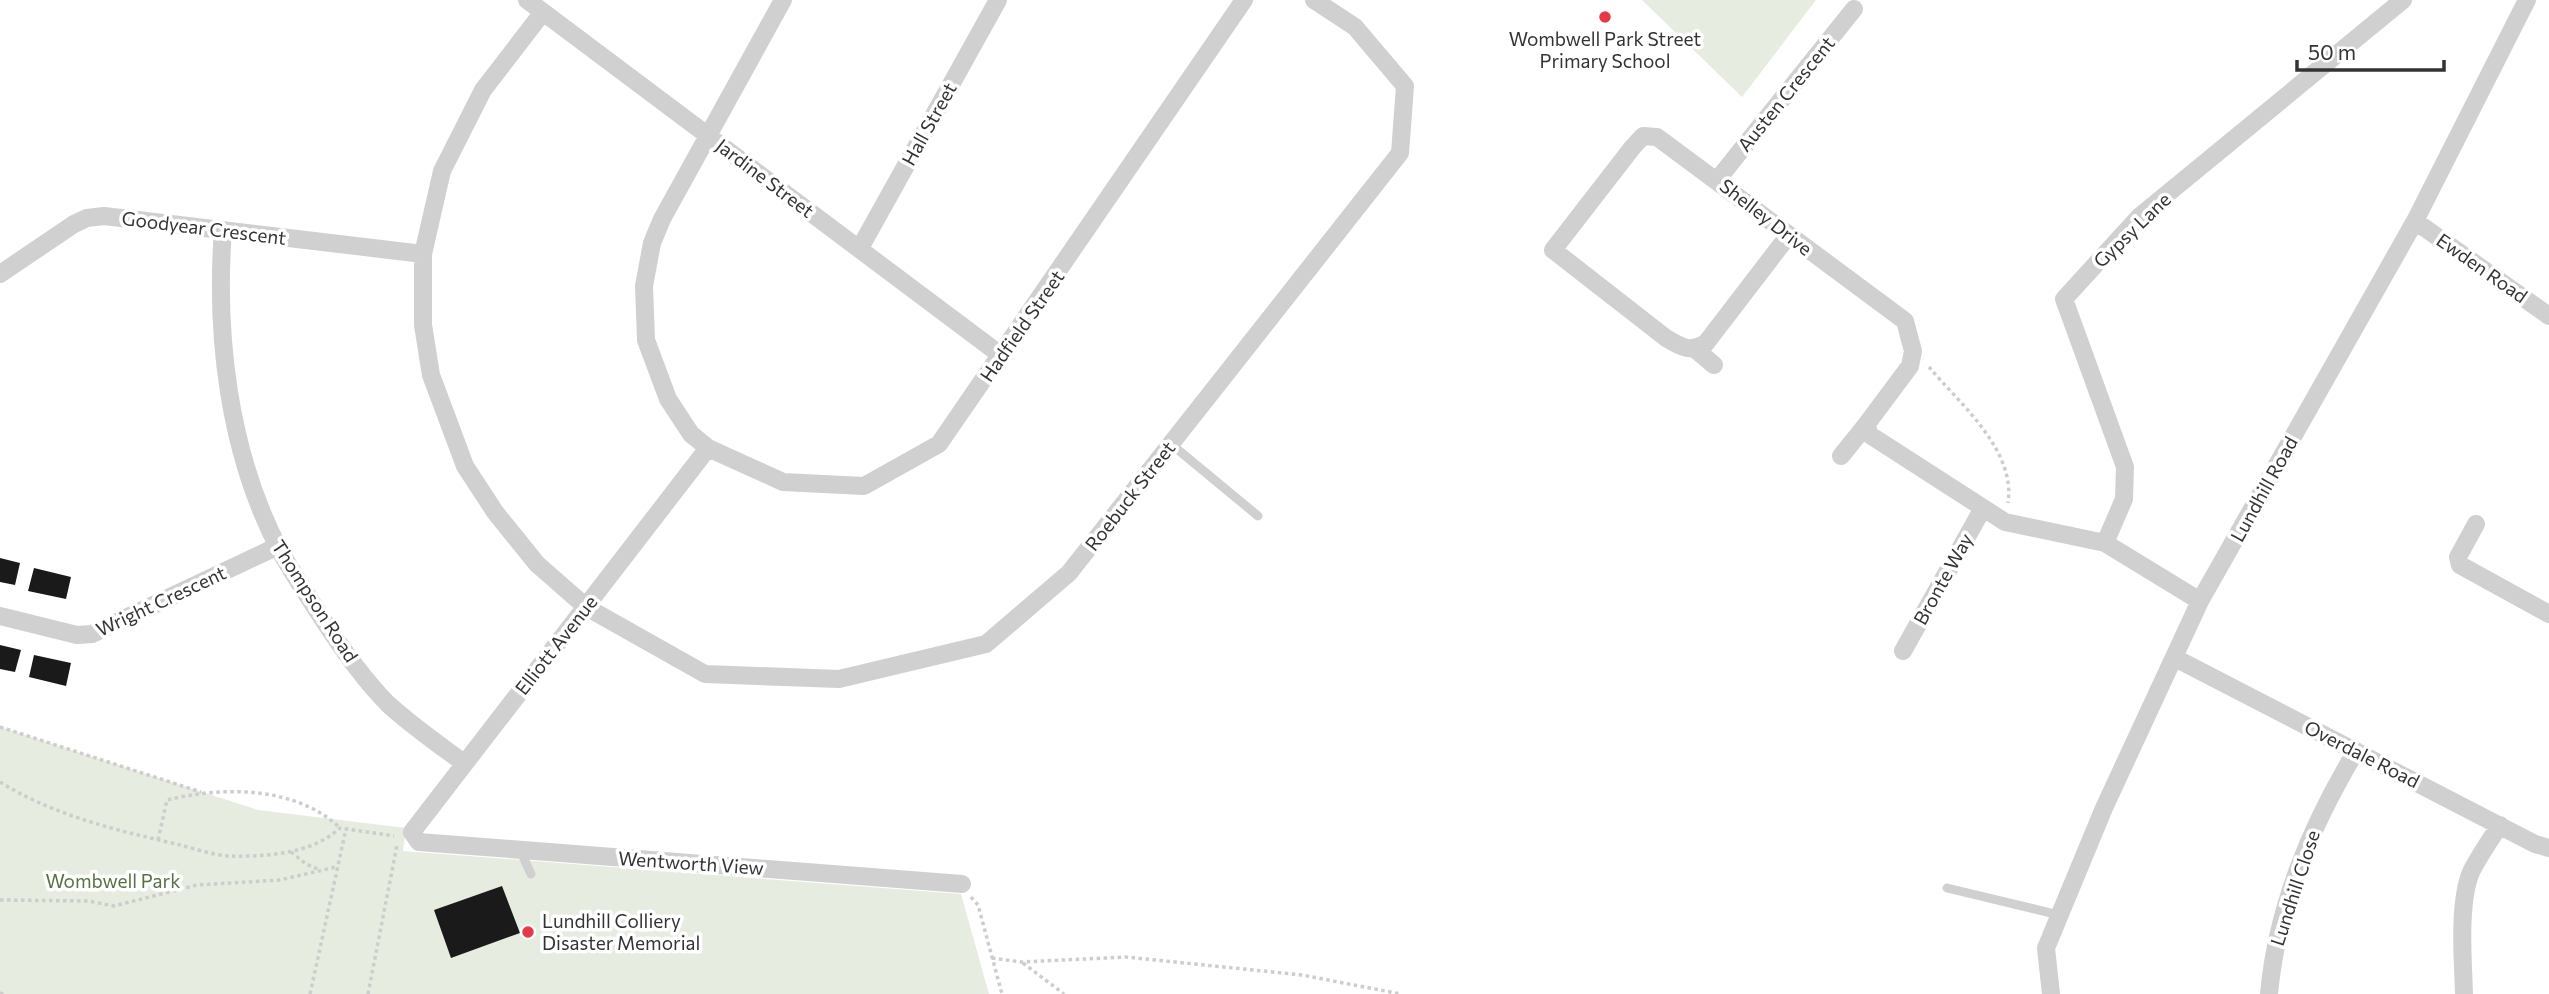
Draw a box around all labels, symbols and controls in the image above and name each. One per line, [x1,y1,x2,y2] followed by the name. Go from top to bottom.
[1597,9,1613,25] marker: Wombwell Park Street Primary School
[1509,27,1701,72] place label: Wombwell Park Street Primary School
[2297,28,2444,72] scale bar
[1732,31,1839,156] street label: Austen Crescent
[2308,39,2356,64] text: 50 m
[896,78,961,169] street label: Hall Street
[712,133,819,222] street label: Jardine Street
[1716,173,1817,260] street label: Shelley Drive
[2088,187,2175,272] street label: Gypsy Lane
[121,206,288,249] street label: Goodyear Crescent
[2432,228,2532,307] street label: Ewden Road
[975,265,1069,386] street label: Hadfield Street
[2225,432,2302,545] street label: Lundhill Road
[1080,436,1180,555] street label: Roebuck Street
[1908,529,1977,629] street label: Bronte Way
[267,535,363,666] street label: Thompson Road
[92,560,230,641] street label: Wright Crescent
[510,590,601,699] street label: Elliott Avenue
[2301,715,2424,792] street label: Overdale Road
[2265,827,2324,949] street label: Lundhill Close
[618,846,765,879] street label: Wentworth View
[46,869,180,892] park label: Wombwell Park
[542,909,700,954] place label: Lundhill Colliery Disaster Memorial
[520,924,536,940] marker: Lundhill Colliery Disaster Memorial

